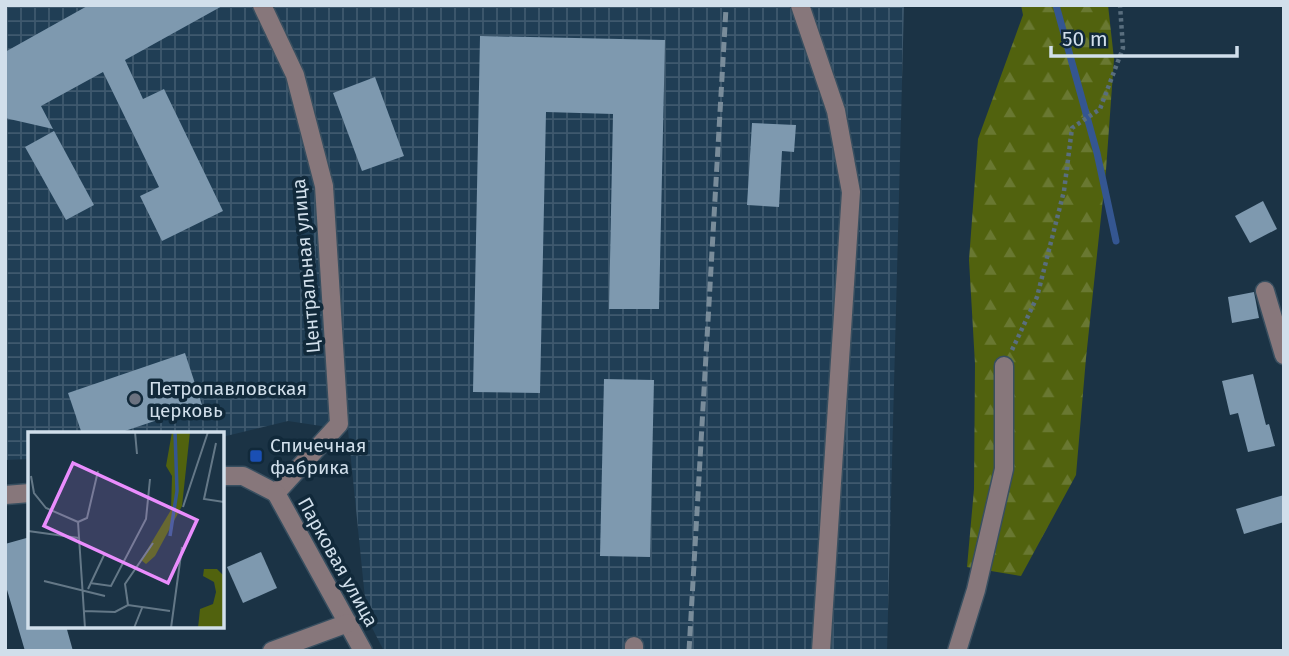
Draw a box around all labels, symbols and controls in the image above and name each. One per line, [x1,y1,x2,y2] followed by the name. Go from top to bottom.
[1051,14,1236,58] scale bar
[1062,26,1108,52] text: 50 m
[287,178,325,354] street label: Центральная улица
[149,377,307,422] place label: Петропавловская церковь
[127,391,143,407] marker: Петропавловская церковь
[28,432,224,628] inset map
[270,434,366,479] place label: Спичечная фабрика
[248,448,264,464] marker: Спичечная фабрика
[293,493,383,631] street label: Парковая улица

